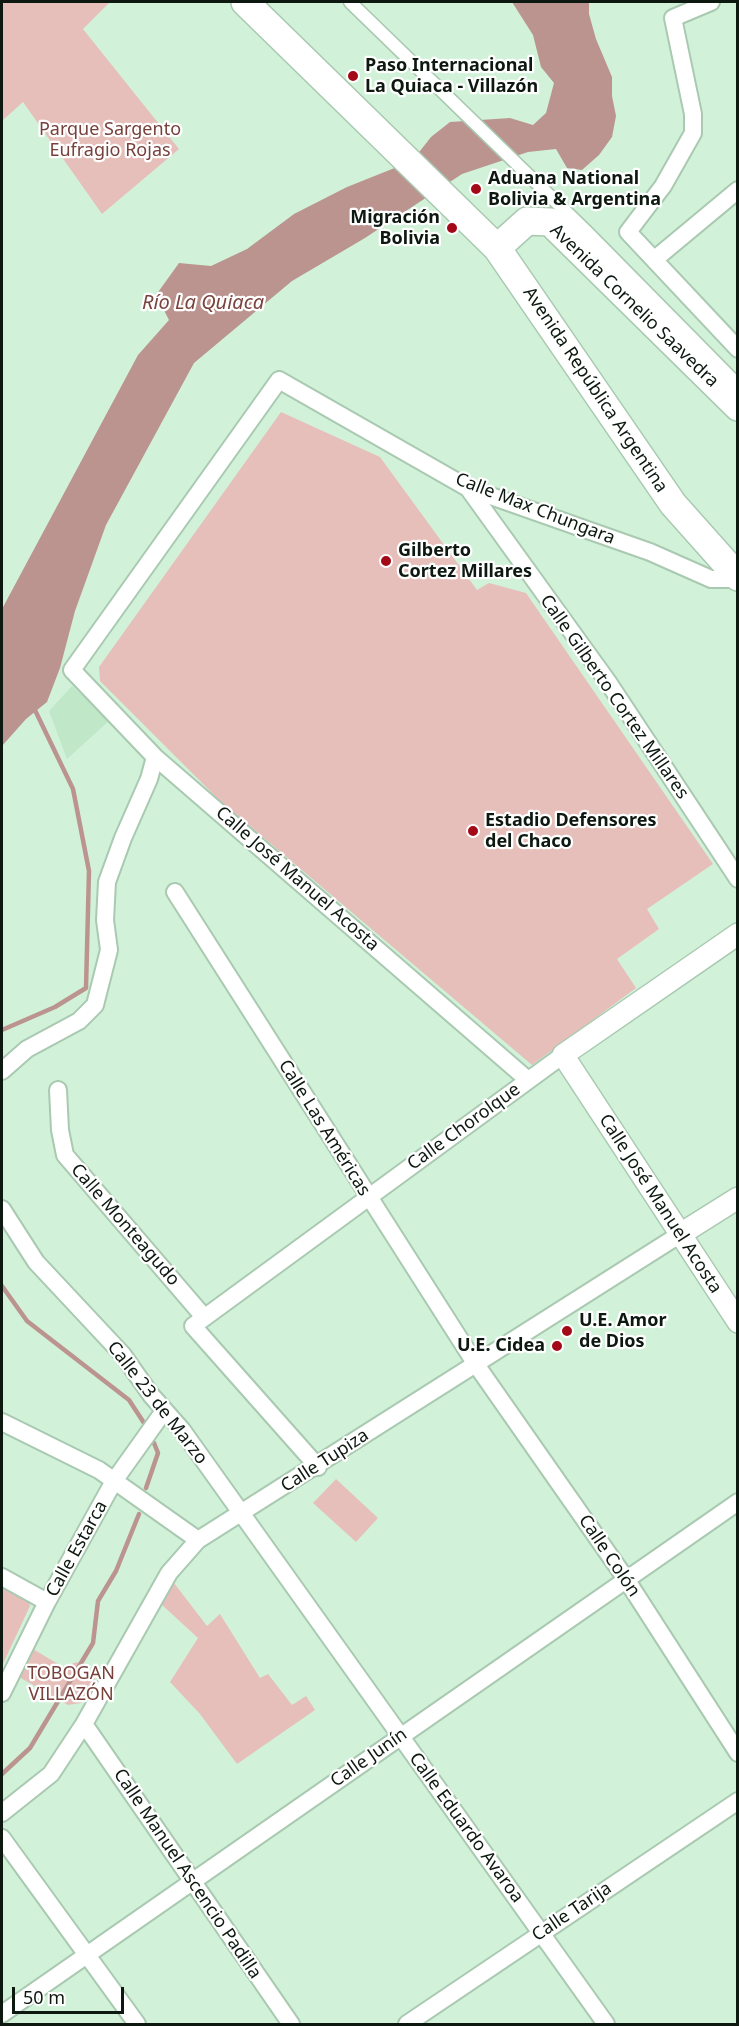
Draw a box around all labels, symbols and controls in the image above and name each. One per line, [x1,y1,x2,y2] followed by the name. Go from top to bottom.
[365,55,538,98] place label: Paso Internacional La Quiaca - Villazón
[346,69,360,83] marker: Paso Internacional La Quiaca - Villazón
[39,119,181,162] park label: Parque Sargento Eufragio Rojas
[488,168,661,210] place label: Aduana National Bolivia & Argentina
[469,182,483,196] marker: Aduana National Bolivia & Argentina
[350,207,440,250] place label: Migración Bolivia
[545,220,723,392] street label: Avenida Cornelio Saavedra
[445,221,459,235] marker: Migración Bolivia
[518,283,672,497] street label: Avenida República Argentina
[142,291,264,315] water label: Río La Quiaca
[452,469,618,549] street label: Calle Max Chungara
[398,540,532,582] place label: Gilberto Cortez Millares
[379,554,393,568] marker: Gilberto Cortez Millares
[535,591,693,803] street label: Calle Gilberto Cortez Millares
[211,802,383,956] street label: Calle José Manuel Acosta
[485,810,656,852] place label: Estadio Defensores del Chaco
[466,824,480,838] marker: Estadio Defensores del Chaco
[273,1056,375,1200] street label: Calle Las Américas
[403,1079,525,1175] street label: Calle Chorolque
[594,1110,726,1298] street label: Calle José Manuel Acosta
[66,1159,184,1291] street label: Calle Monteagudo
[579,1310,666,1352] place label: U.E. Amor de Dios
[560,1324,574,1338] marker: U.E. Amor de Dios
[457,1335,545,1357] place label: U.E. Cidea
[102,1337,212,1469] street label: Calle 23 de Marzo
[550,1339,564,1353] marker: U.E. Cidea
[277,1425,373,1497] street label: Calle Tupiza
[42,1497,112,1601] street label: Calle Estarca
[574,1511,644,1601] street label: Calle Colón
[27,1663,115,1706] park label: TOBOGAN VILLAZÓN
[327,1724,411,1792] street label: Calle Junín
[404,1749,528,1907] street label: Calle Eduardo Avaroa
[109,1765,265,1983] street label: Calle Manuel Ascencio Padilla
[528,1878,616,1946] street label: Calle Tarija
[15,1975,128,2013] scale bar
[23,1985,65,2009] text: 50 m

